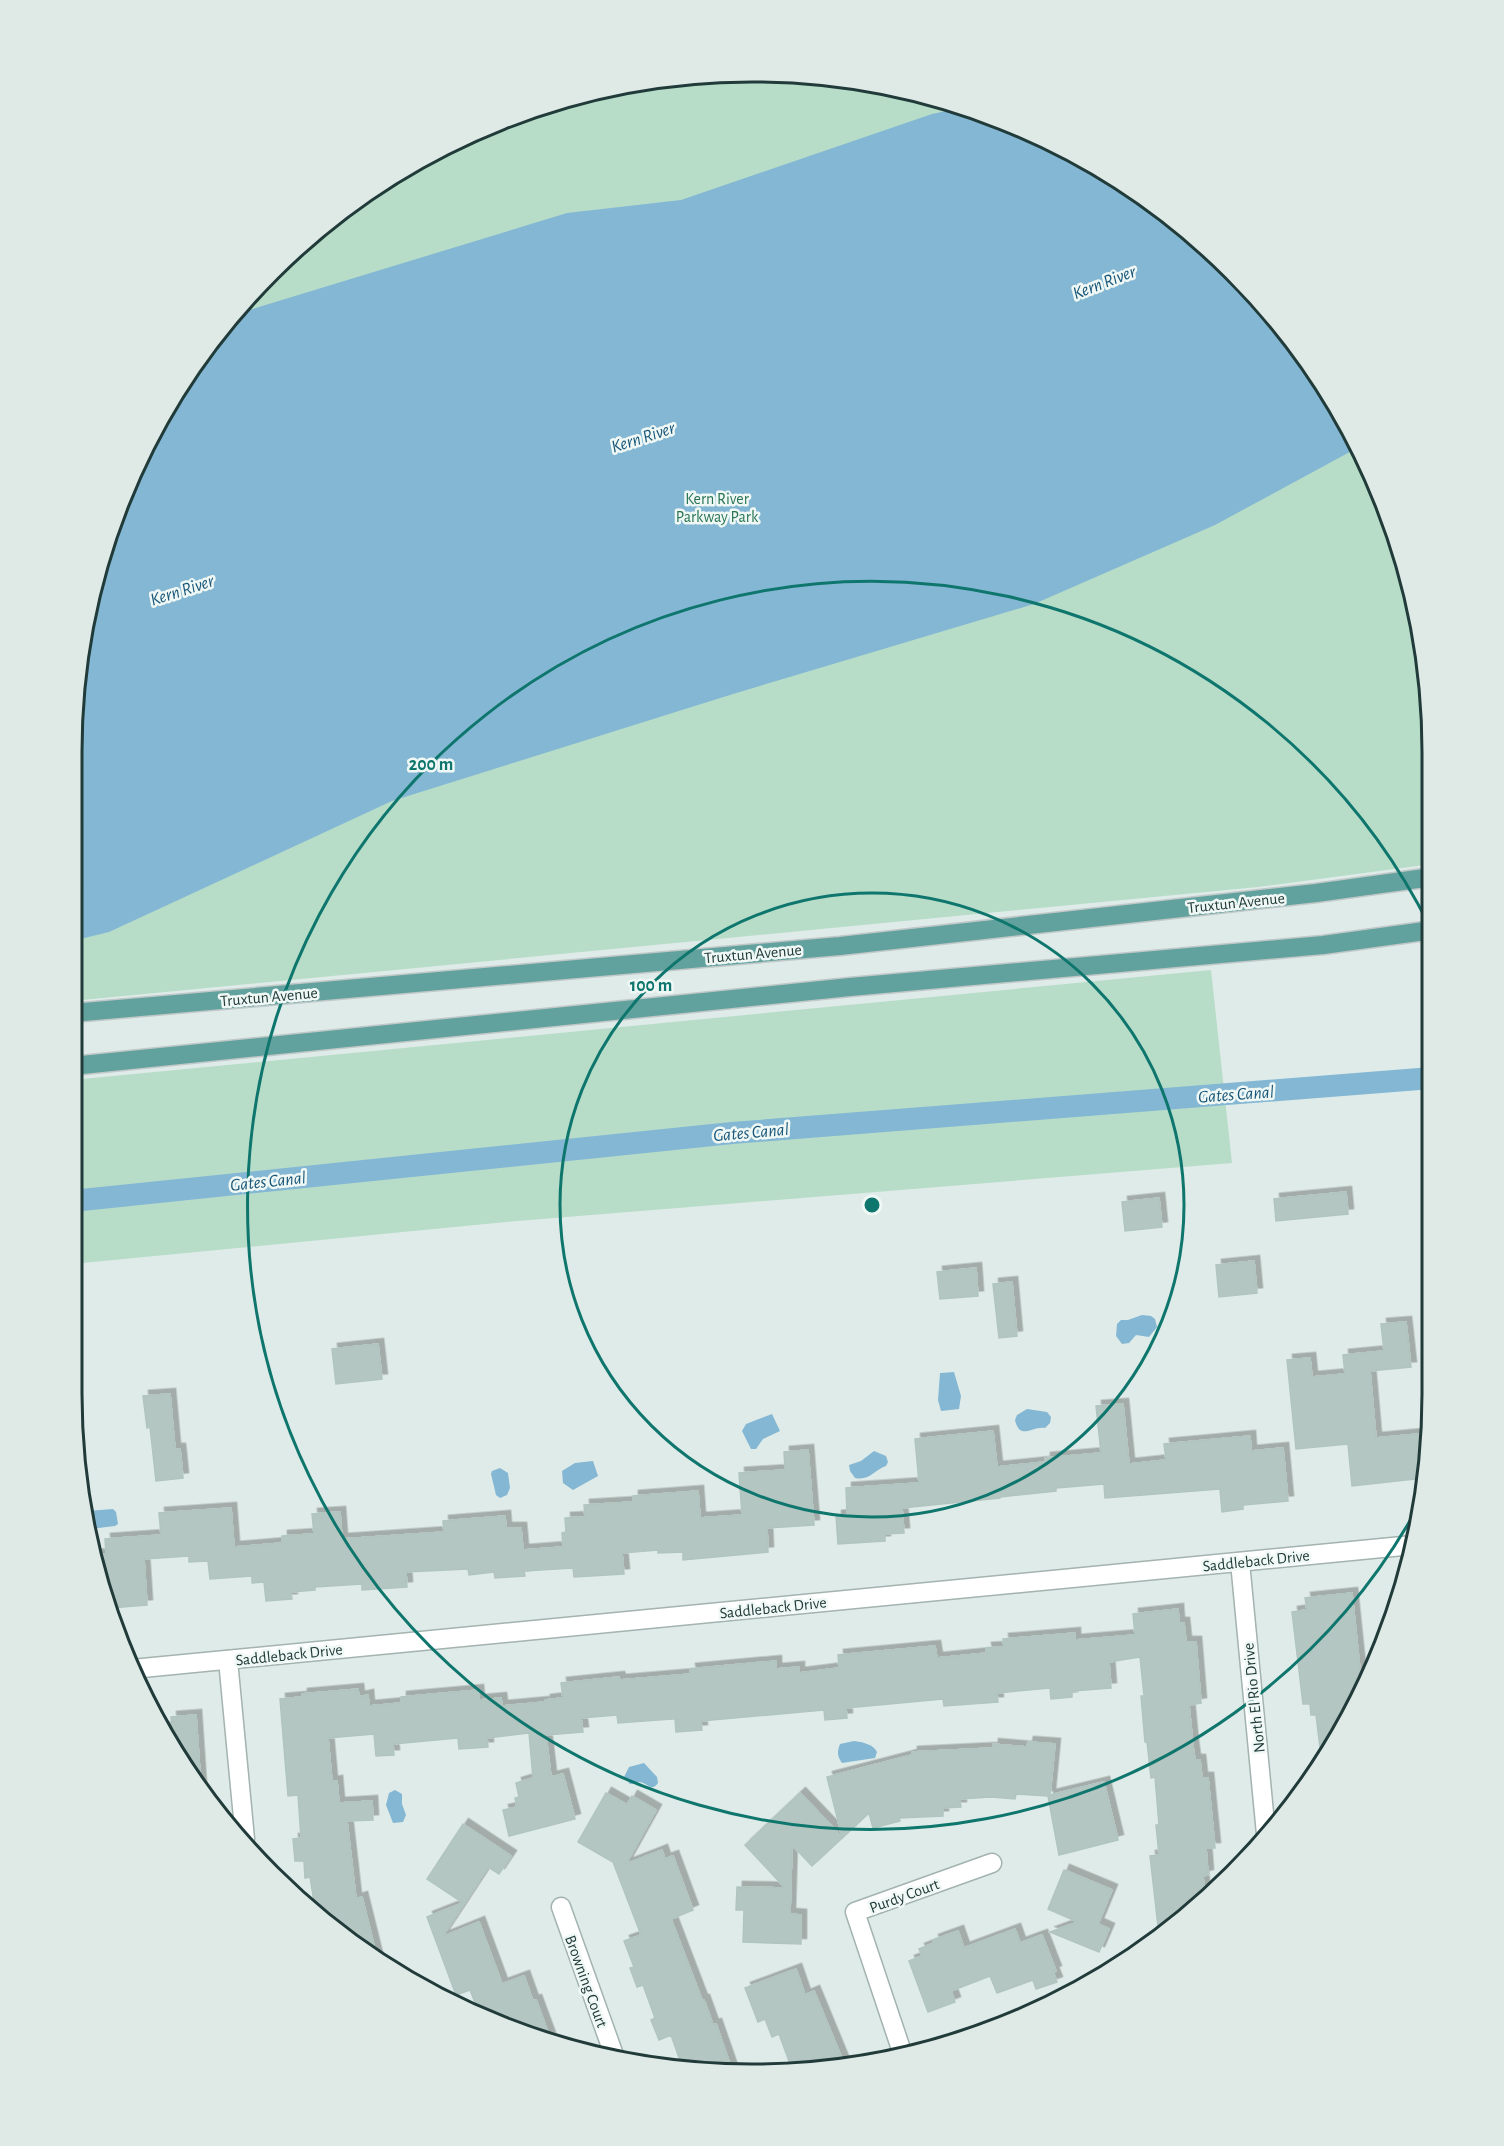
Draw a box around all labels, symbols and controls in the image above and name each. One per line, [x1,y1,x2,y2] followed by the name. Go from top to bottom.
[1070,262,1139,303] water label: Kern River
[609,419,678,457] water label: Kern River
[676,491,759,526] park label: Kern River Parkway Park
[148,572,217,610] water label: Kern River
[409,756,453,774] text: 200 m
[1187,890,1286,916] street label: Truxtun Avenue
[704,942,802,966] street label: Truxtun Avenue
[630,977,672,995] text: 100 m
[220,985,318,1009] street label: Truxtun Avenue
[1197,1083,1275,1107] water label: Gates Canal
[712,1121,790,1145] water label: Gates Canal
[229,1169,307,1195] water label: Gates Canal
[862,1195,882,1215] centre of rings
[1202,1547,1310,1575] street label: Saddleback Drive
[719,1594,827,1622] street label: Saddleback Drive
[235,1641,343,1669] street label: Saddleback Drive
[1240,1642,1268,1754] street label: North El Rio Drive
[867,1876,942,1917] street label: Purdy Court
[562,1933,610,2030] street label: Browning Court

